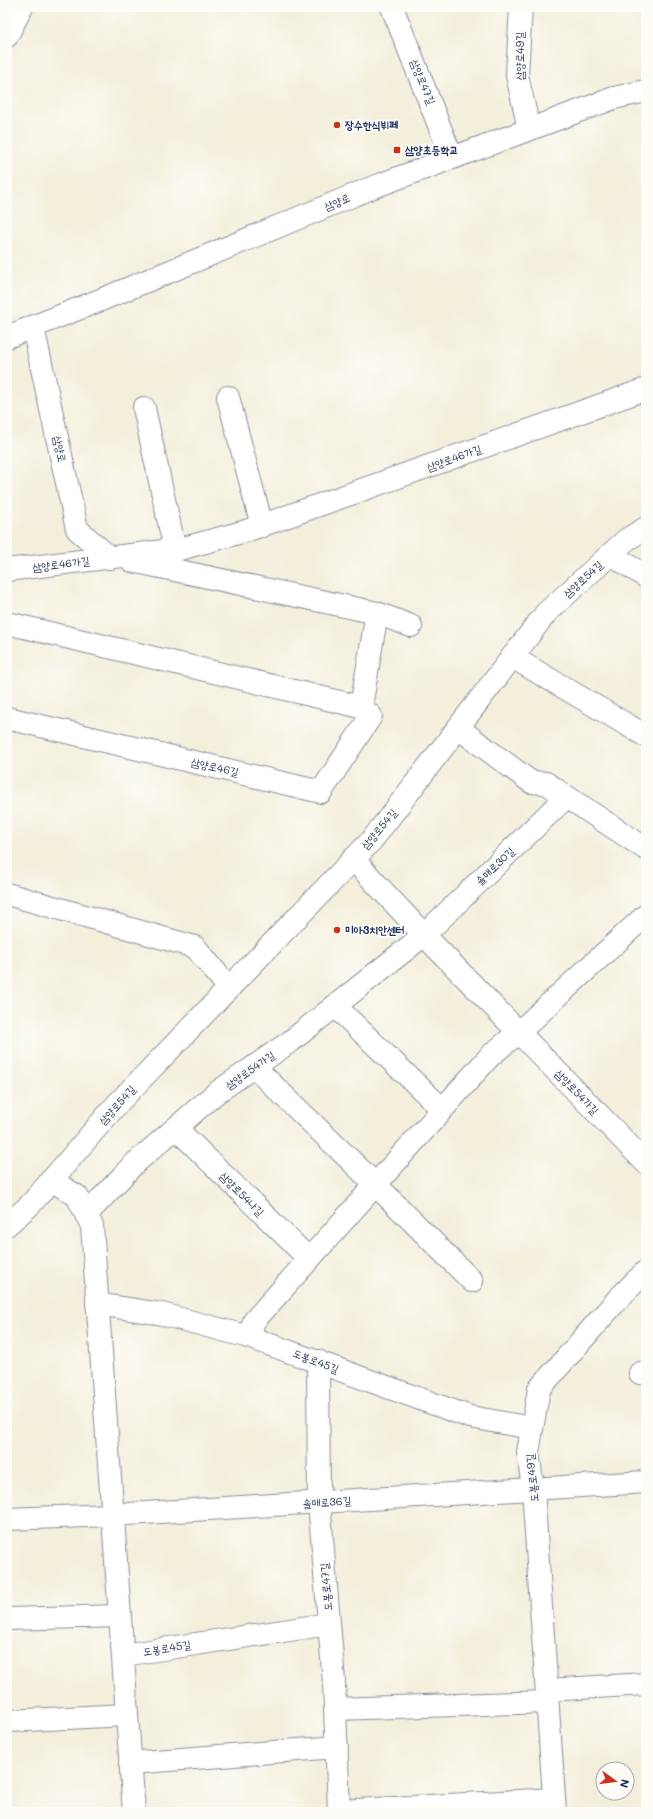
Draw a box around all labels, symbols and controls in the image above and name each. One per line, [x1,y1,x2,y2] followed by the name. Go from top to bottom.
[512,32,527,80] street label: 삼양로49길
[408,57,439,107] street label: 삼양로47길
[344,117,398,132] place label: 장수한식뷔페
[332,120,342,130] marker: 장수한식뷔페
[405,142,458,157] place label: 삼양초등학교
[392,145,402,155] marker: 삼양초등학교
[322,189,352,214] street label: 삼양로
[50,434,71,464] street label: 삼양로
[424,441,483,474] street label: 삼양로46가길
[32,553,90,574] street label: 삼양로46가길
[560,557,606,600] street label: 삼양로54길
[190,754,241,779] street label: 삼양로46길
[357,805,400,852] street label: 삼양로54길
[472,843,517,888] street label: 솔매로30길
[345,922,405,937] place label: 미아3치안센터
[332,925,342,935] marker: 미아3치안센터
[222,1047,278,1092] street label: 삼양로54가길
[552,1066,603,1118] street label: 삼양로54가길
[95,1082,138,1128] street label: 삼양로54길
[217,1168,268,1219] street label: 삼양로54나길
[291,1345,342,1376] street label: 도봉로45길
[522,1453,541,1503] street label: 도봉로49길
[302,1492,352,1511] street label: 솔매로36길
[316,1562,335,1612] street label: 도봉로47길
[142,1636,192,1659] street label: 도봉로45길
[595,1761,635,1801] north arrow
[617,1778,633,1789] text: N

